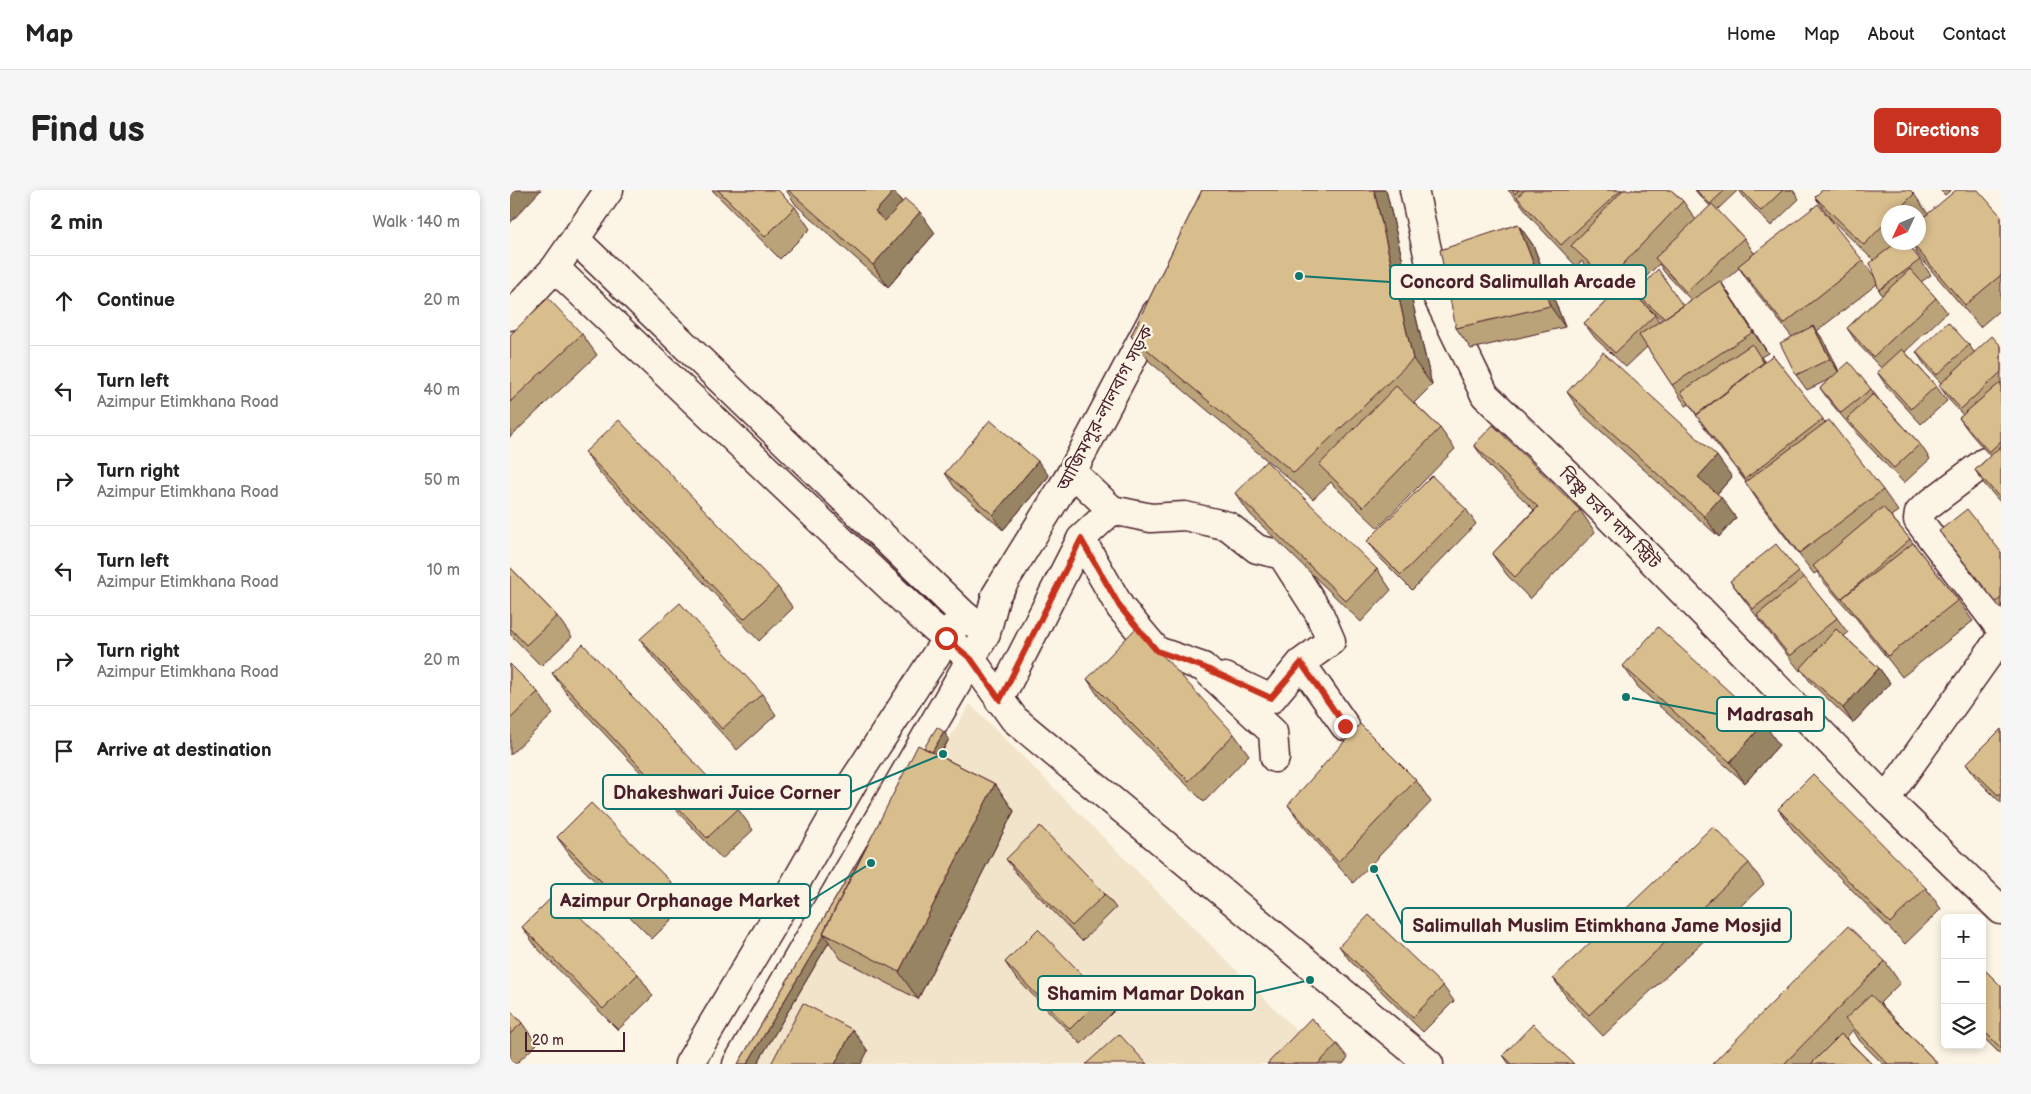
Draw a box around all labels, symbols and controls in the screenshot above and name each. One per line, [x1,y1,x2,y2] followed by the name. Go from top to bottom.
[25,20,73,49] text: Map
[1727,24,1776,45] text: Home
[1804,24,1840,45] text: Map
[1868,24,1915,45] text: About
[1943,24,2006,45] text: Contact
[1874,108,2001,153] button: Directions
[30,109,145,152] text: Find us
[1881,205,1926,250] north arrow
[50,210,103,235] text: 2 min
[373,213,460,232] text: Walk · 140 m
[1390,265,1646,299] callout: Concord Salimullah Arcade
[1400,271,1636,294] text: Concord Salimullah Arcade
[50,287,78,315] icon: ahead
[97,289,175,312] text: Continue
[424,291,460,310] text: 20 m
[1052,322,1158,495] street label: আজিমপুর-লালবাগ সড়ক
[97,370,169,393] text: Turn left
[50,377,78,405] icon: left
[423,381,460,400] text: 40 m
[97,393,279,412] text: Azimpur Etimkhana Road
[97,460,180,483] text: Turn right
[1554,463,1665,574] street label: বিষ্ণু চরণ দাস স্ট্রিট
[50,467,78,495] icon: right
[424,471,460,490] text: 50 m
[97,483,279,502] text: Azimpur Etimkhana Road
[97,550,169,573] text: Turn left
[50,557,78,585] icon: left
[427,561,460,580] text: 10 m
[97,573,279,592] text: Azimpur Etimkhana Road
[935,627,958,650] route start
[97,640,180,663] text: Turn right
[50,647,78,675] icon: right
[424,651,460,670] text: 20 m
[97,663,279,682] text: Azimpur Etimkhana Road
[1717,697,1824,731] callout: Madrasah
[1726,704,1814,727] text: Madrasah
[1334,715,1357,738] route end
[50,737,78,765] icon: arrive
[97,739,272,762] text: Arrive at destination
[603,775,851,809] callout: Dhakeshwari Juice Corner
[613,782,841,805] text: Dhakeshwari Juice Corner
[551,884,810,918] callout: Azimpur Orphanage Market
[559,890,801,913] text: Azimpur Orphanage Market
[1402,908,1791,942] callout: Salimullah Muslim Etimkhana Jame Mosjid
[1941,914,1986,1049] map controls
[1941,914,1986,959] button: +
[1412,915,1782,938] text: Salimullah Muslim Etimkhana Jame Mosjid
[1941,959,1986,1004] button: −
[1038,976,1255,1010] callout: Shamim Mamar Dokan
[1047,983,1245,1006] text: Shamim Mamar Dokan
[1941,1004,1986,1049] button: layers
[525,1029,625,1052] scale bar
[532,1032,564,1049] text: 20 m

